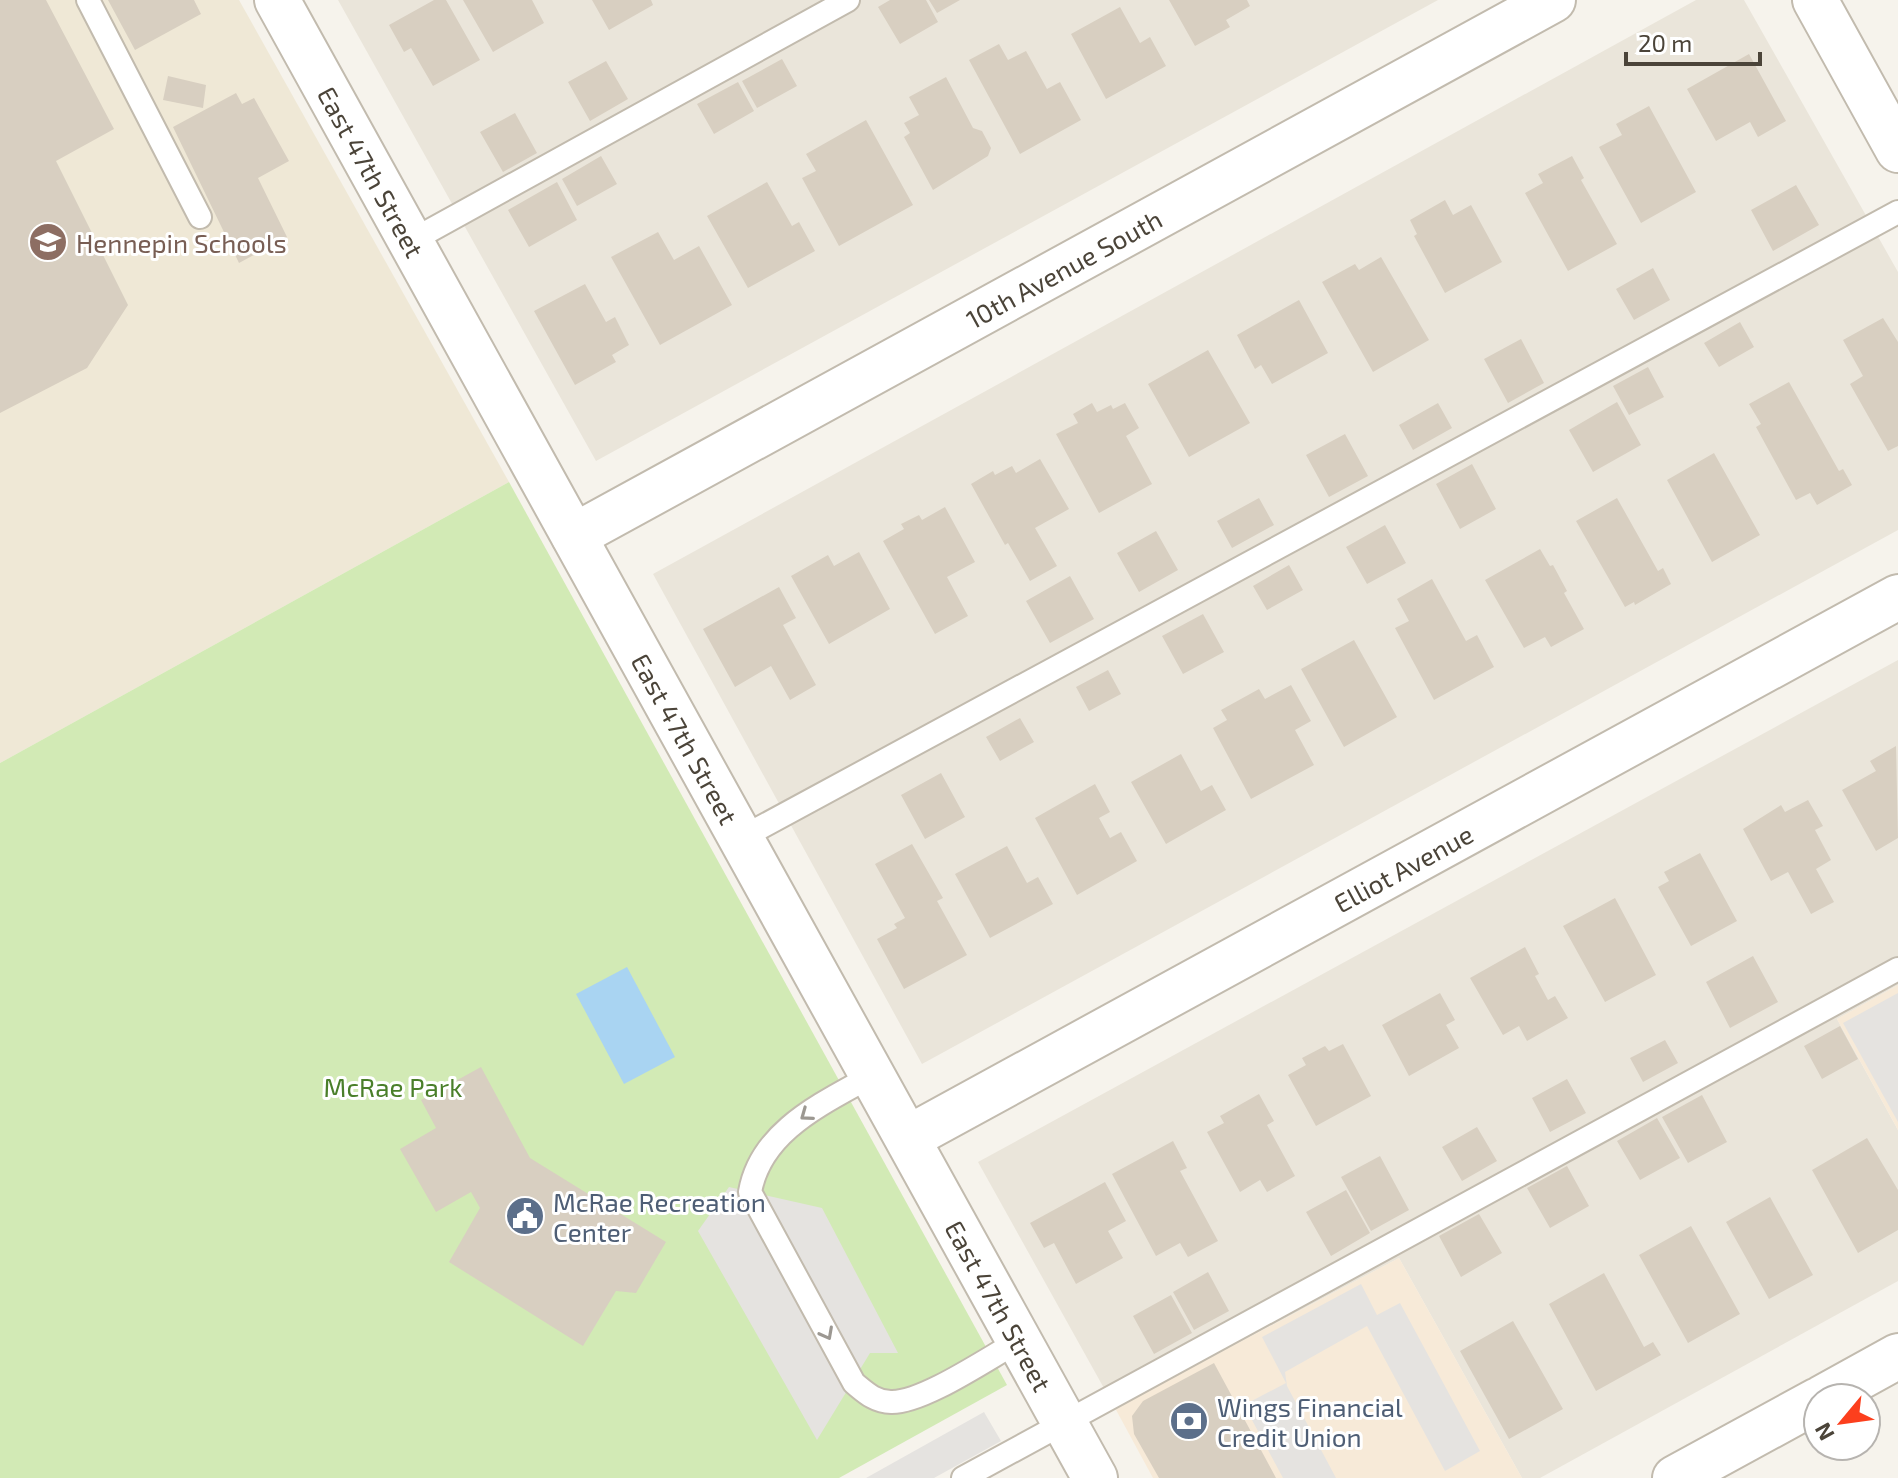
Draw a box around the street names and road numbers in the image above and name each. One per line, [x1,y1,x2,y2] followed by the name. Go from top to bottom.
[312,81,432,262] street label: East 47th Street
[960,202,1167,334] street label: 10th Avenue South
[626,648,745,829] street label: East 47th Street
[1328,817,1478,918] street label: Elliot Avenue
[940,1215,1059,1396] street label: East 47th Street

